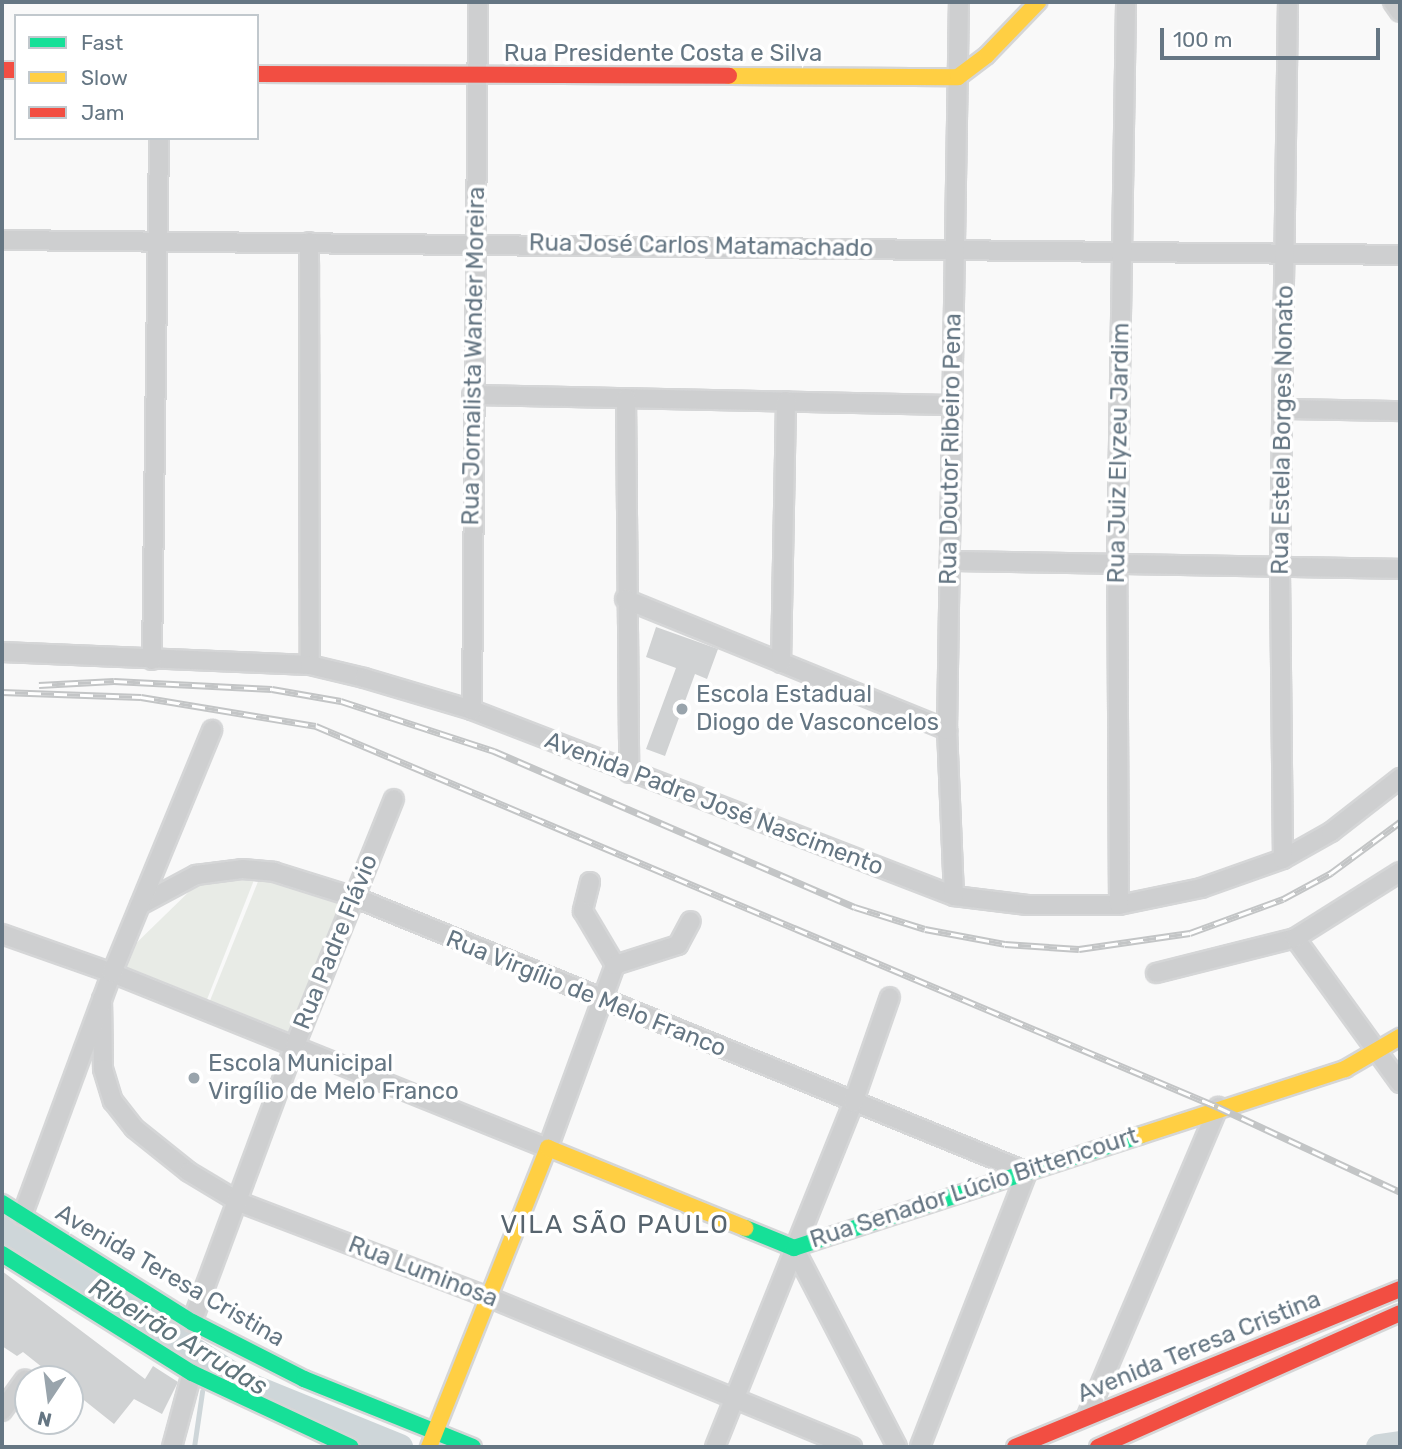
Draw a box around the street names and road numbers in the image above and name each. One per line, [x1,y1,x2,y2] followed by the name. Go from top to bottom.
[504,40,822,68] street label: Rua Presidente Costa e Silva
[457,186,491,526] street label: Rua Jornalista Wander Moreira
[529,229,873,263] street label: Rua José Carlos Matamachado
[1266,285,1300,575] street label: Rua Estela Borges Nonato
[934,313,968,585] street label: Rua Doutor Ribeiro Pena
[1102,322,1136,584] street label: Rua Juiz Elyzeu Jardim
[541,726,887,882] street label: Avenida Padre José Nascimento
[288,850,384,1034] street label: Rua Padre Flávio
[441,924,731,1064] street label: Rua Virgílio de Melo Franco
[806,1121,1142,1255] street label: Rua Senador Lúcio Bittencourt
[50,1198,290,1354] street label: Avenida Teresa Cristina
[344,1230,502,1314] street label: Rua Luminosa
[1073,1285,1325,1409] street label: Avenida Teresa Cristina

